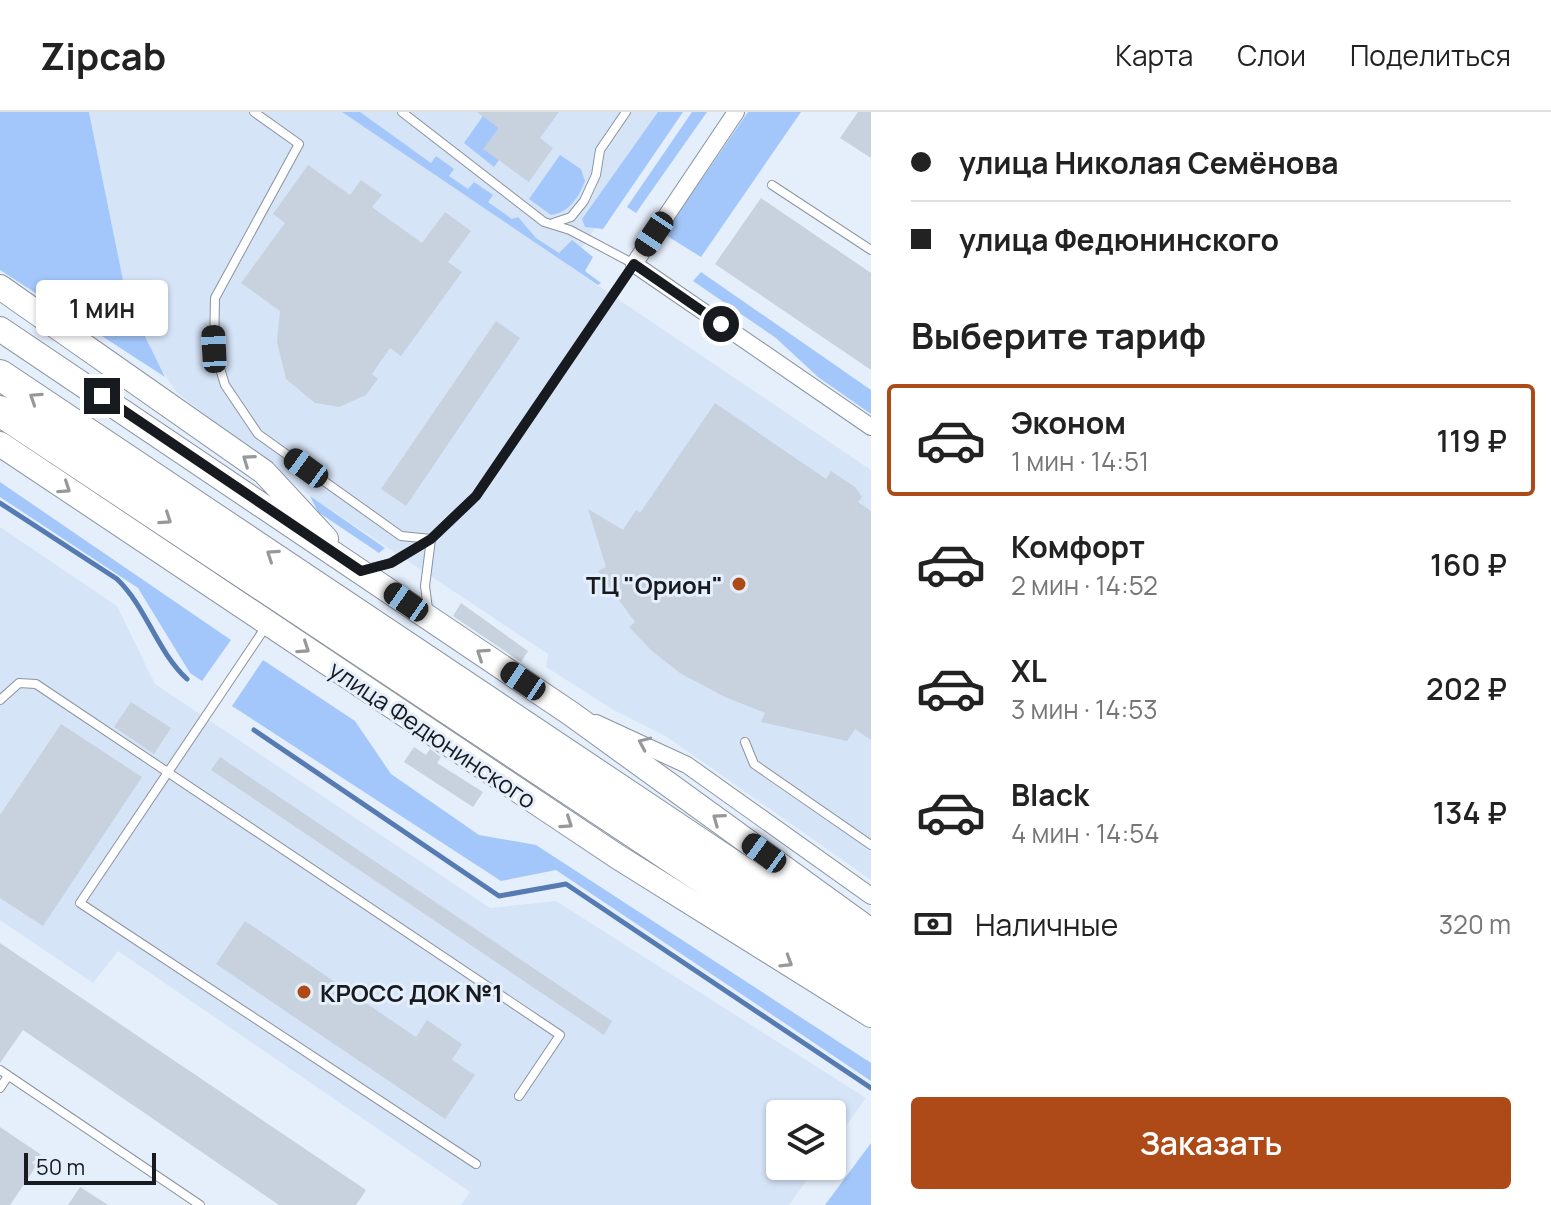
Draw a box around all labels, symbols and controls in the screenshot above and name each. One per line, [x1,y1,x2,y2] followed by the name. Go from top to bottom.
[40,29,166,81] text: Zipcab
[1115,36,1193,74] text: Карта
[1237,36,1306,74] text: Слои
[1350,36,1511,74] text: Поделиться
[959,142,1338,183] text: улица Николая Семёнова
[631,207,677,261] car
[959,219,1279,260] text: улица Федюнинского
[36,280,168,336] callout: 1 мин
[69,290,135,326] text: 1 мин
[703,306,739,342] route start
[911,311,1206,360] text: Выберите тариф
[201,324,227,374] car
[84,378,120,414] route end
[29,393,44,408] one-way arrow
[1011,402,1126,443] text: Эконом
[915,404,987,476] icon: car
[1437,420,1507,461] text: 119 ₽
[1011,443,1149,479] text: 1 мин · 14:51
[280,444,332,492] car
[242,455,256,470] one-way arrow
[56,478,70,493] one-way arrow
[157,509,171,524] one-way arrow
[1011,526,1145,567] text: Комфорт
[915,528,987,600] icon: car
[1430,544,1507,585] text: 160 ₽
[266,550,280,565] one-way arrow
[1011,567,1158,603] text: 2 мин · 14:52
[586,568,723,601] place label: ТЦ "Орион"
[730,575,748,593] marker: ТЦ "Орион"
[379,578,433,626] car
[295,639,310,654] one-way arrow
[476,648,490,663] one-way arrow
[1011,650,1047,691] text: XL
[323,652,543,816] street label: улица Федюнинского
[915,652,987,724] icon: car
[496,658,550,704] car
[1426,668,1507,709] text: 202 ₽
[1011,691,1158,727] text: 3 мин · 14:53
[638,736,652,752] one-way arrow
[1011,774,1089,815] text: Black
[915,776,987,848] icon: car
[1433,792,1507,833] text: 134 ₽
[559,813,573,828] one-way arrow
[712,814,726,828] one-way arrow
[1011,815,1160,851] text: 4 мин · 14:54
[738,829,790,877] car
[911,902,955,946] icon: cash
[975,904,1118,945] text: Наличные
[1439,906,1511,942] text: 320 m
[778,952,793,967] one-way arrow
[320,976,503,1009] place label: КРОСС ДОК №1
[295,983,313,1001] marker: КРОСС ДОК №1
[911,1097,1511,1189] button: Заказать
[766,1100,846,1180] map controls
[766,1100,846,1180] button: layers
[24,1149,156,1185] scale bar
[36,1152,85,1182] text: 50 m

